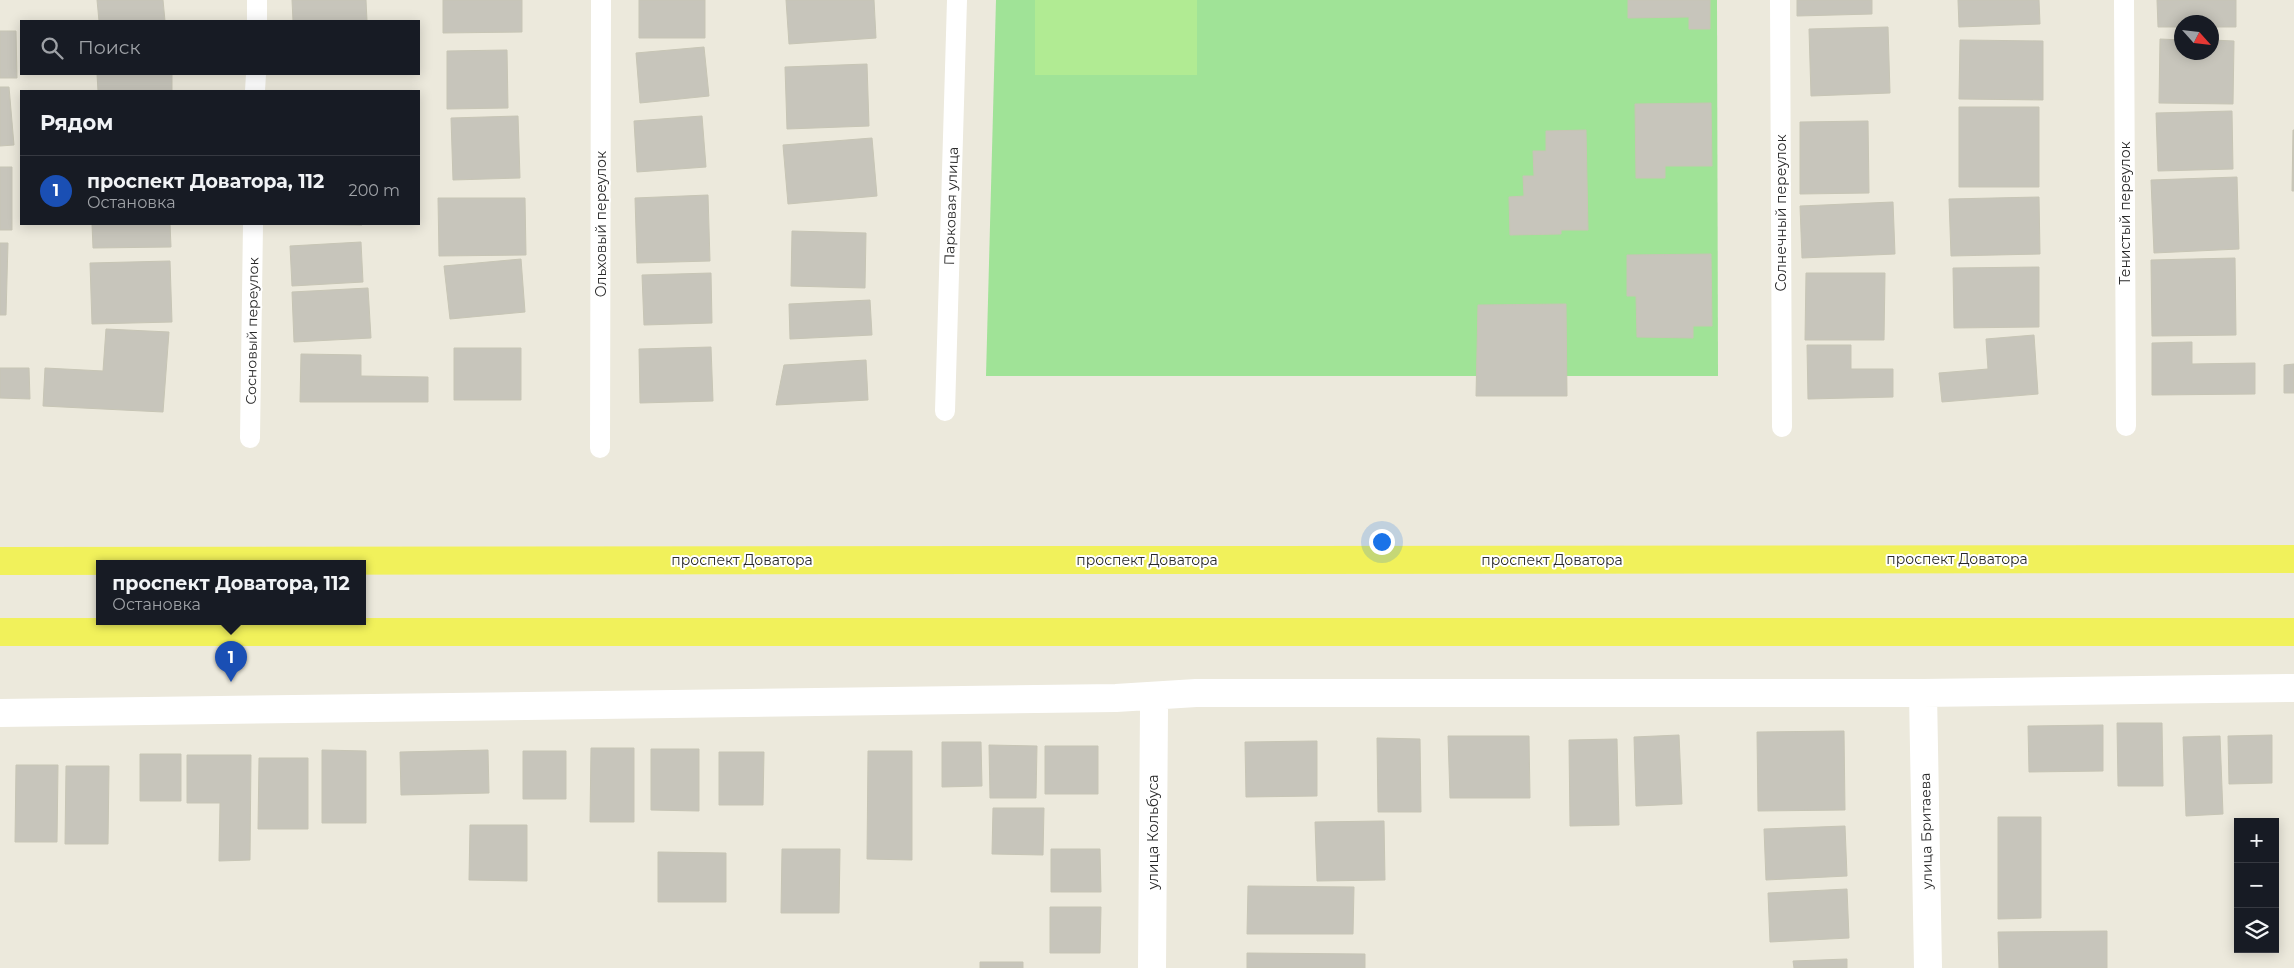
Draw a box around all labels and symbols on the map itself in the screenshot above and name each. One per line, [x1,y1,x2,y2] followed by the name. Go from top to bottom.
[2174,15,2219,60] north arrow
[1772,134,1790,292] street label: Солнечный переулок
[2116,141,2134,285] street label: Тенистый переулок
[940,146,962,266] street label: Парковая улица
[592,151,610,297] street label: Ольховый переулок
[242,257,262,405] street label: Сосновый переулок
[1369,529,1395,555] your location
[1886,550,2028,568] street label: проспект Доватора
[671,551,813,569] street label: проспект Доватора
[1076,551,1218,569] street label: проспект Доватора
[1481,551,1623,569] street label: проспект Доватора
[215,641,247,682] pin: 1
[1916,772,1936,891] street label: улица Бритаева
[1144,774,1162,891] street label: улица Кольбуса

